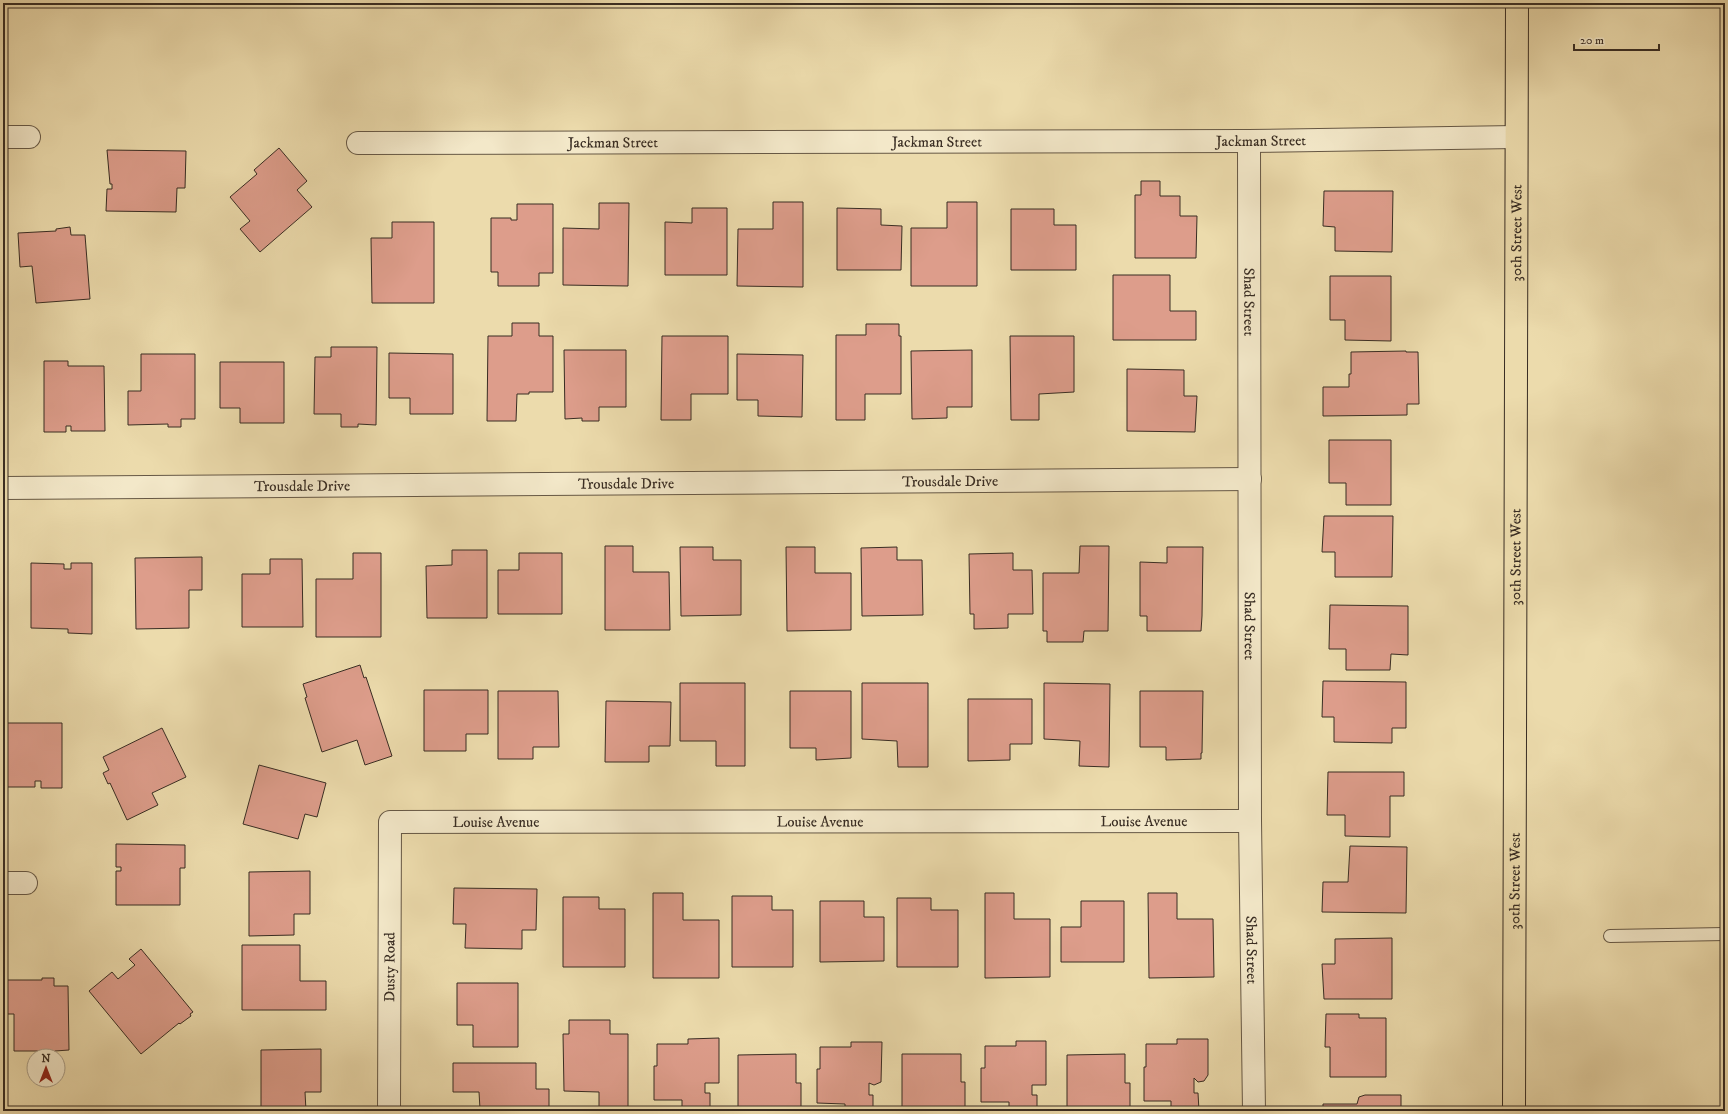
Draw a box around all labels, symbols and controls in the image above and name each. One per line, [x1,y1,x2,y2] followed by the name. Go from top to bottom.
[1574,26,1659,52] scale bar
[1580,33,1604,48] text: 20 m
[1214,131,1306,151] street label: Jackman Street
[566,133,658,153] street label: Jackman Street
[890,133,982,152] street label: Jackman Street
[1507,184,1527,282] street label: 30th Street West
[1239,268,1258,336] street label: Shad Street
[902,472,998,492] street label: Trousdale Drive
[578,474,674,494] street label: Trousdale Drive
[254,476,350,496] street label: Trousdale Drive
[1506,508,1526,606] street label: 30th Street West
[1240,592,1259,660] street label: Shad Street
[776,812,864,832] street label: Louise Avenue
[1100,812,1188,831] street label: Louise Avenue
[452,813,540,832] street label: Louise Avenue
[1505,832,1525,930] street label: 30th Street West
[1241,916,1261,984] street label: Shad Street
[380,932,400,1002] street label: Dusty Road
[26,1048,66,1088] north arrow
[41,1052,51,1066] text: N

